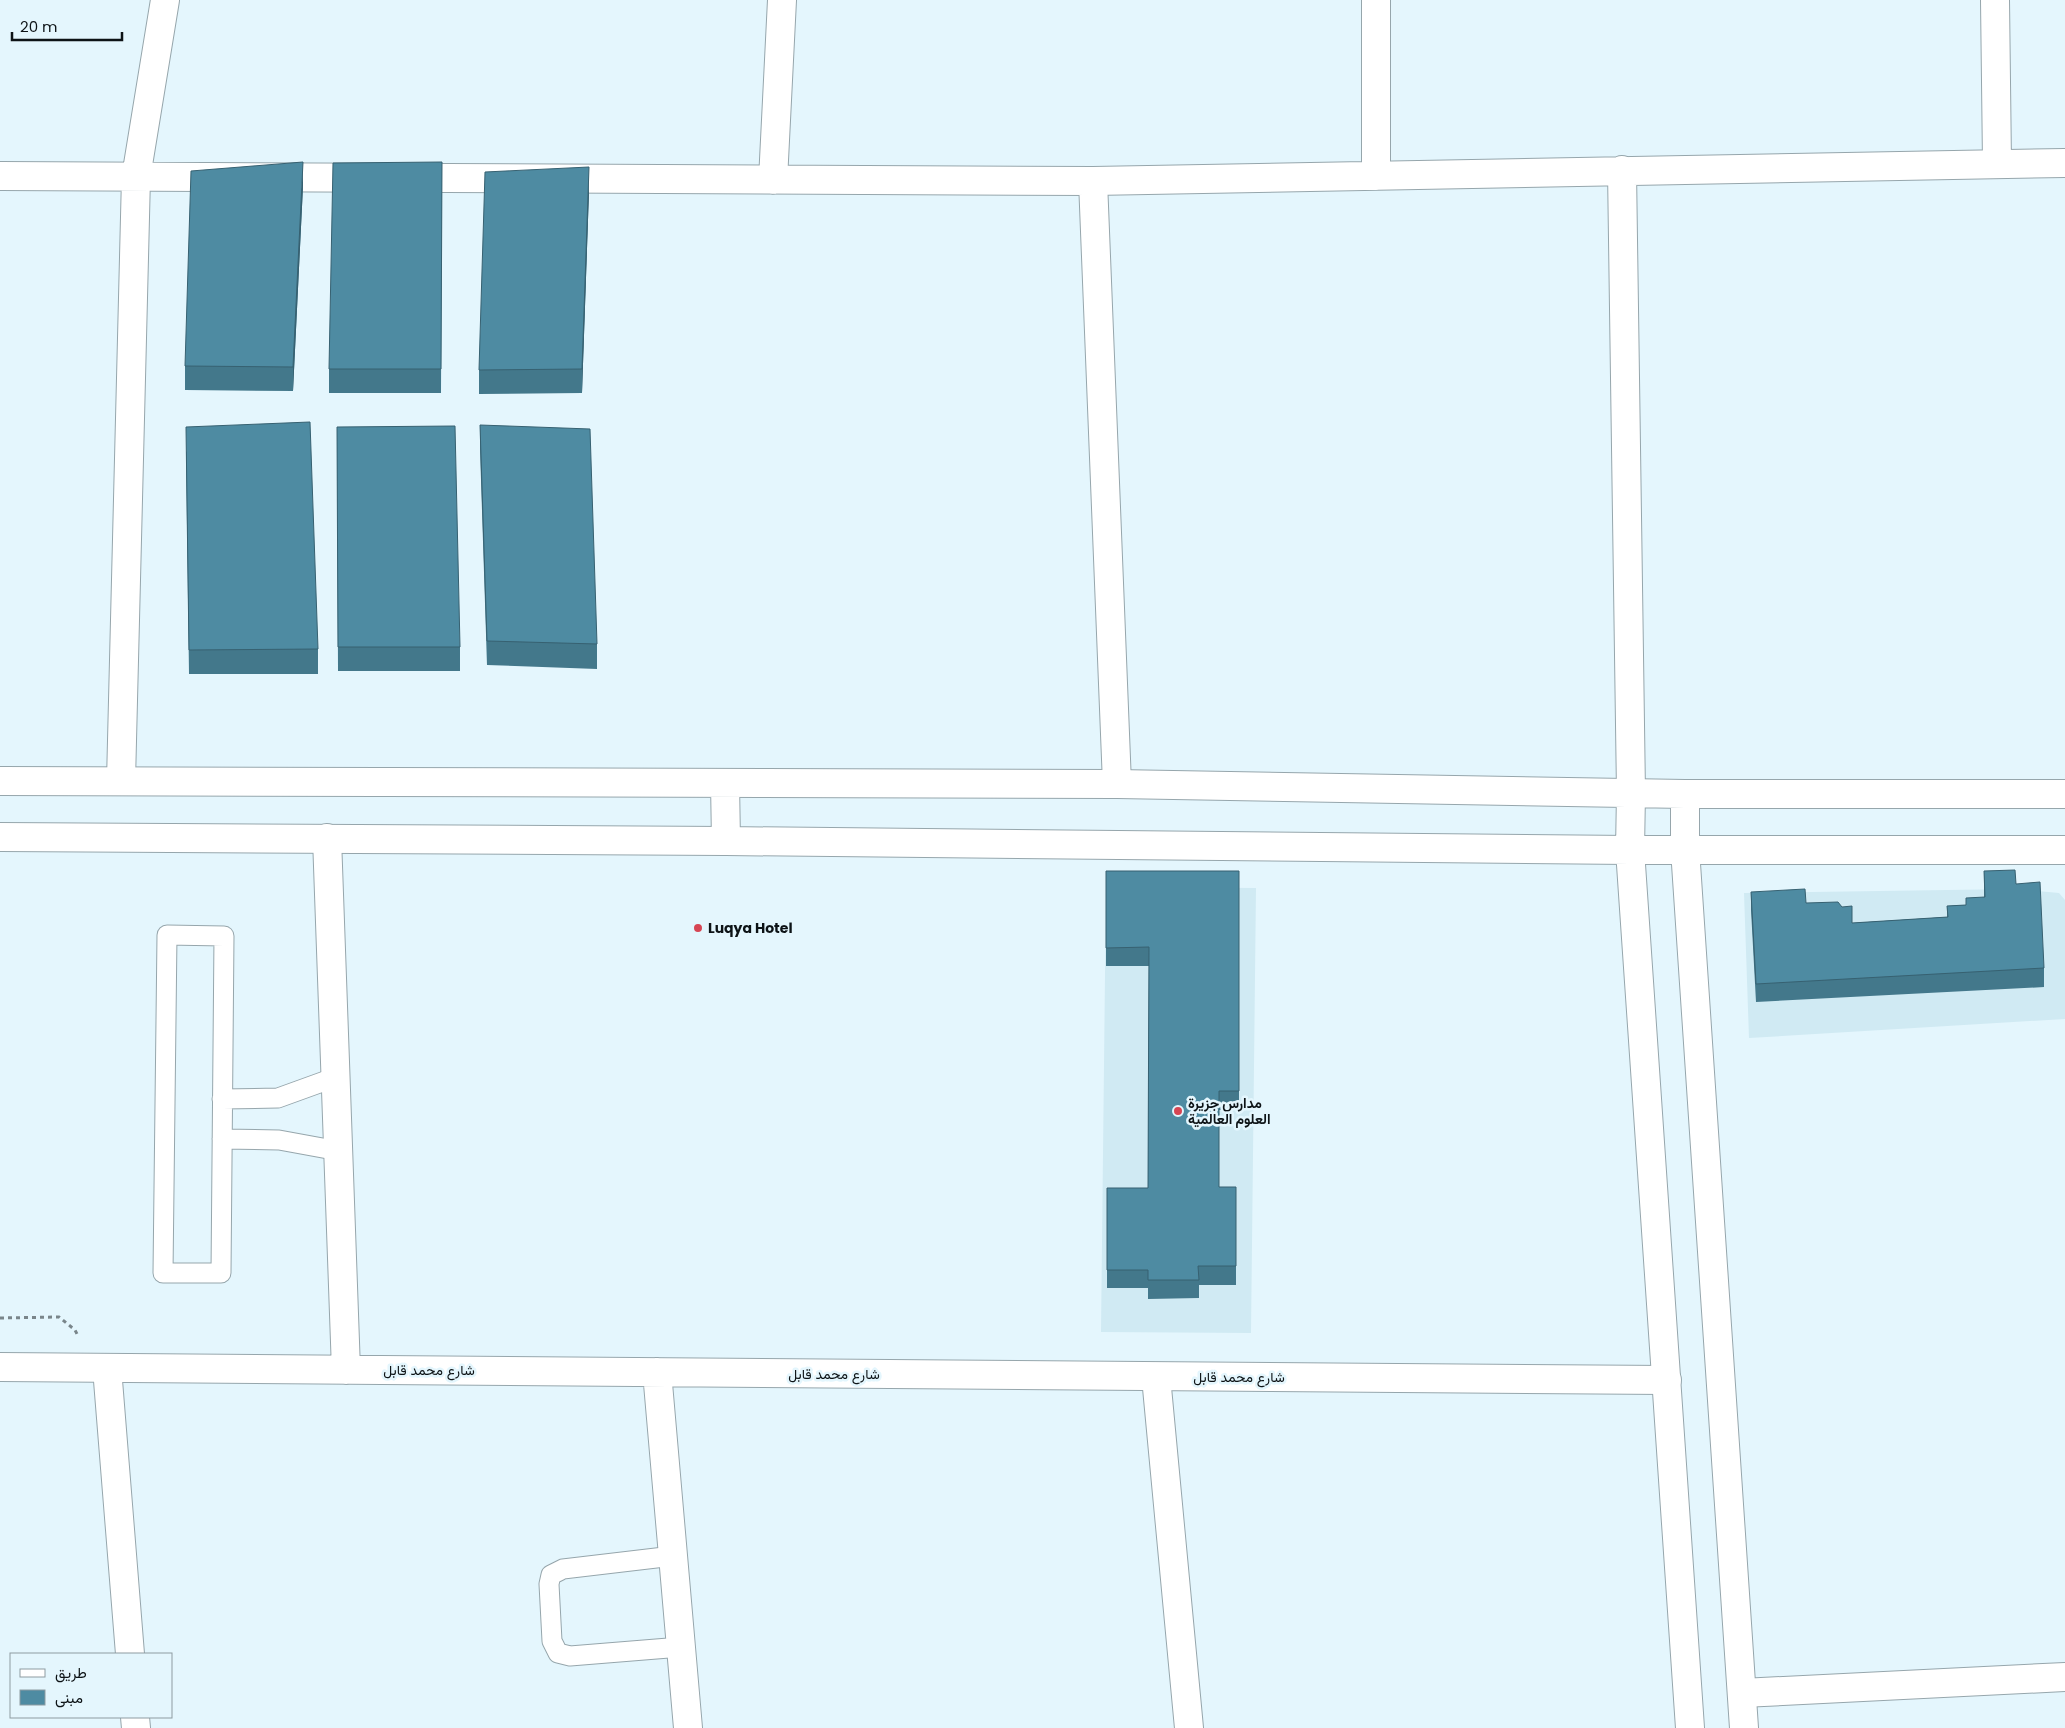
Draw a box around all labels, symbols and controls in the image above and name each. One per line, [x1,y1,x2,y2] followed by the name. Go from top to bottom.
[12,10,122,42] scale bar
[20,16,58,37] text: 20 m
[708,918,793,938] place label: Luqya Hotel
[692,922,704,934] marker: Luqya Hotel
[1188,1093,1271,1129] place label: مدارس جزيرة العلوم العالمية
[1172,1105,1184,1117] marker: مدارس جزيرة العلوم العالمية
[383,1360,475,1381] street label: شارع محمد قابل
[788,1364,880,1385] street label: شارع محمد قابل
[1193,1367,1285,1388] street label: شارع محمد قابل
[10,1653,172,1718] legend
[55,1662,87,1683] text: طريق
[55,1687,83,1708] text: مبنى

